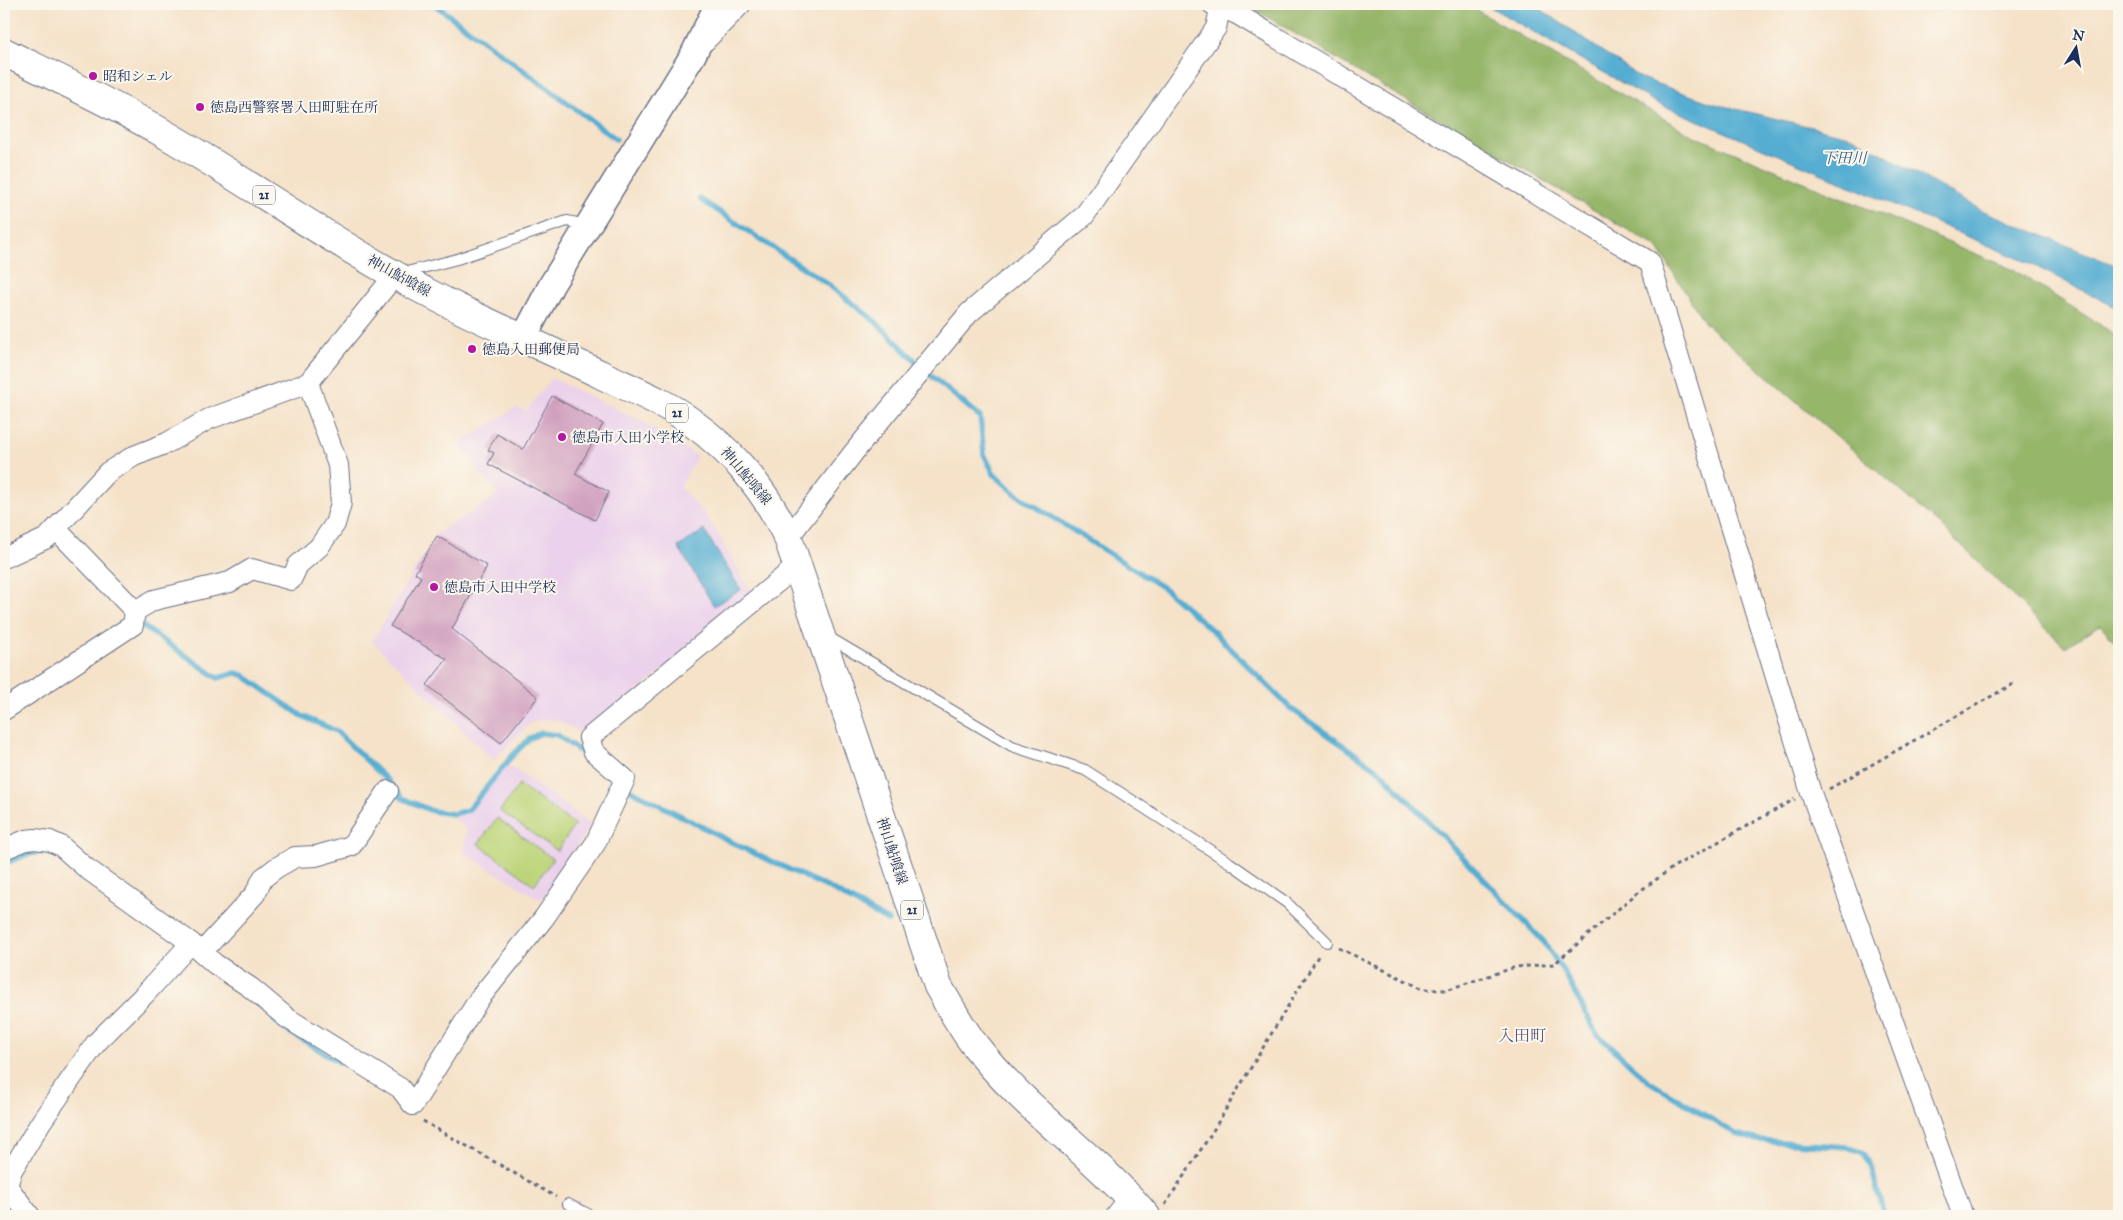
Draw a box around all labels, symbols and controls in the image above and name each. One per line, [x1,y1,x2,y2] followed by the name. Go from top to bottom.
[2050,22,2100,72] north arrow
[2071,26,2086,45] text: N
[103,68,173,85] place label: 昭和シェル
[87,70,99,82] marker: 昭和シェル
[210,99,378,116] place label: 徳島西警察署入田町駐在所
[194,101,206,113] marker: 徳島西警察署入田町駐在所
[1821,149,1868,167] water label: 下田川
[253,186,275,204] road number: 21
[364,252,434,300] street label: 神山鮎喰線
[482,341,580,358] place label: 徳島入田郵便局
[466,343,478,355] marker: 徳島入田郵便局
[666,403,688,422] road number: 21
[572,429,684,446] place label: 徳島市入田小学校
[556,431,568,443] marker: 徳島市入田小学校
[717,444,775,508] street label: 神山鮎喰線
[444,579,556,596] place label: 徳島市入田中学校
[428,581,440,593] marker: 徳島市入田中学校
[873,815,911,887] street label: 神山鮎喰線
[901,900,923,920] road number: 21
[1498,1026,1546,1045] district label: 入田町

